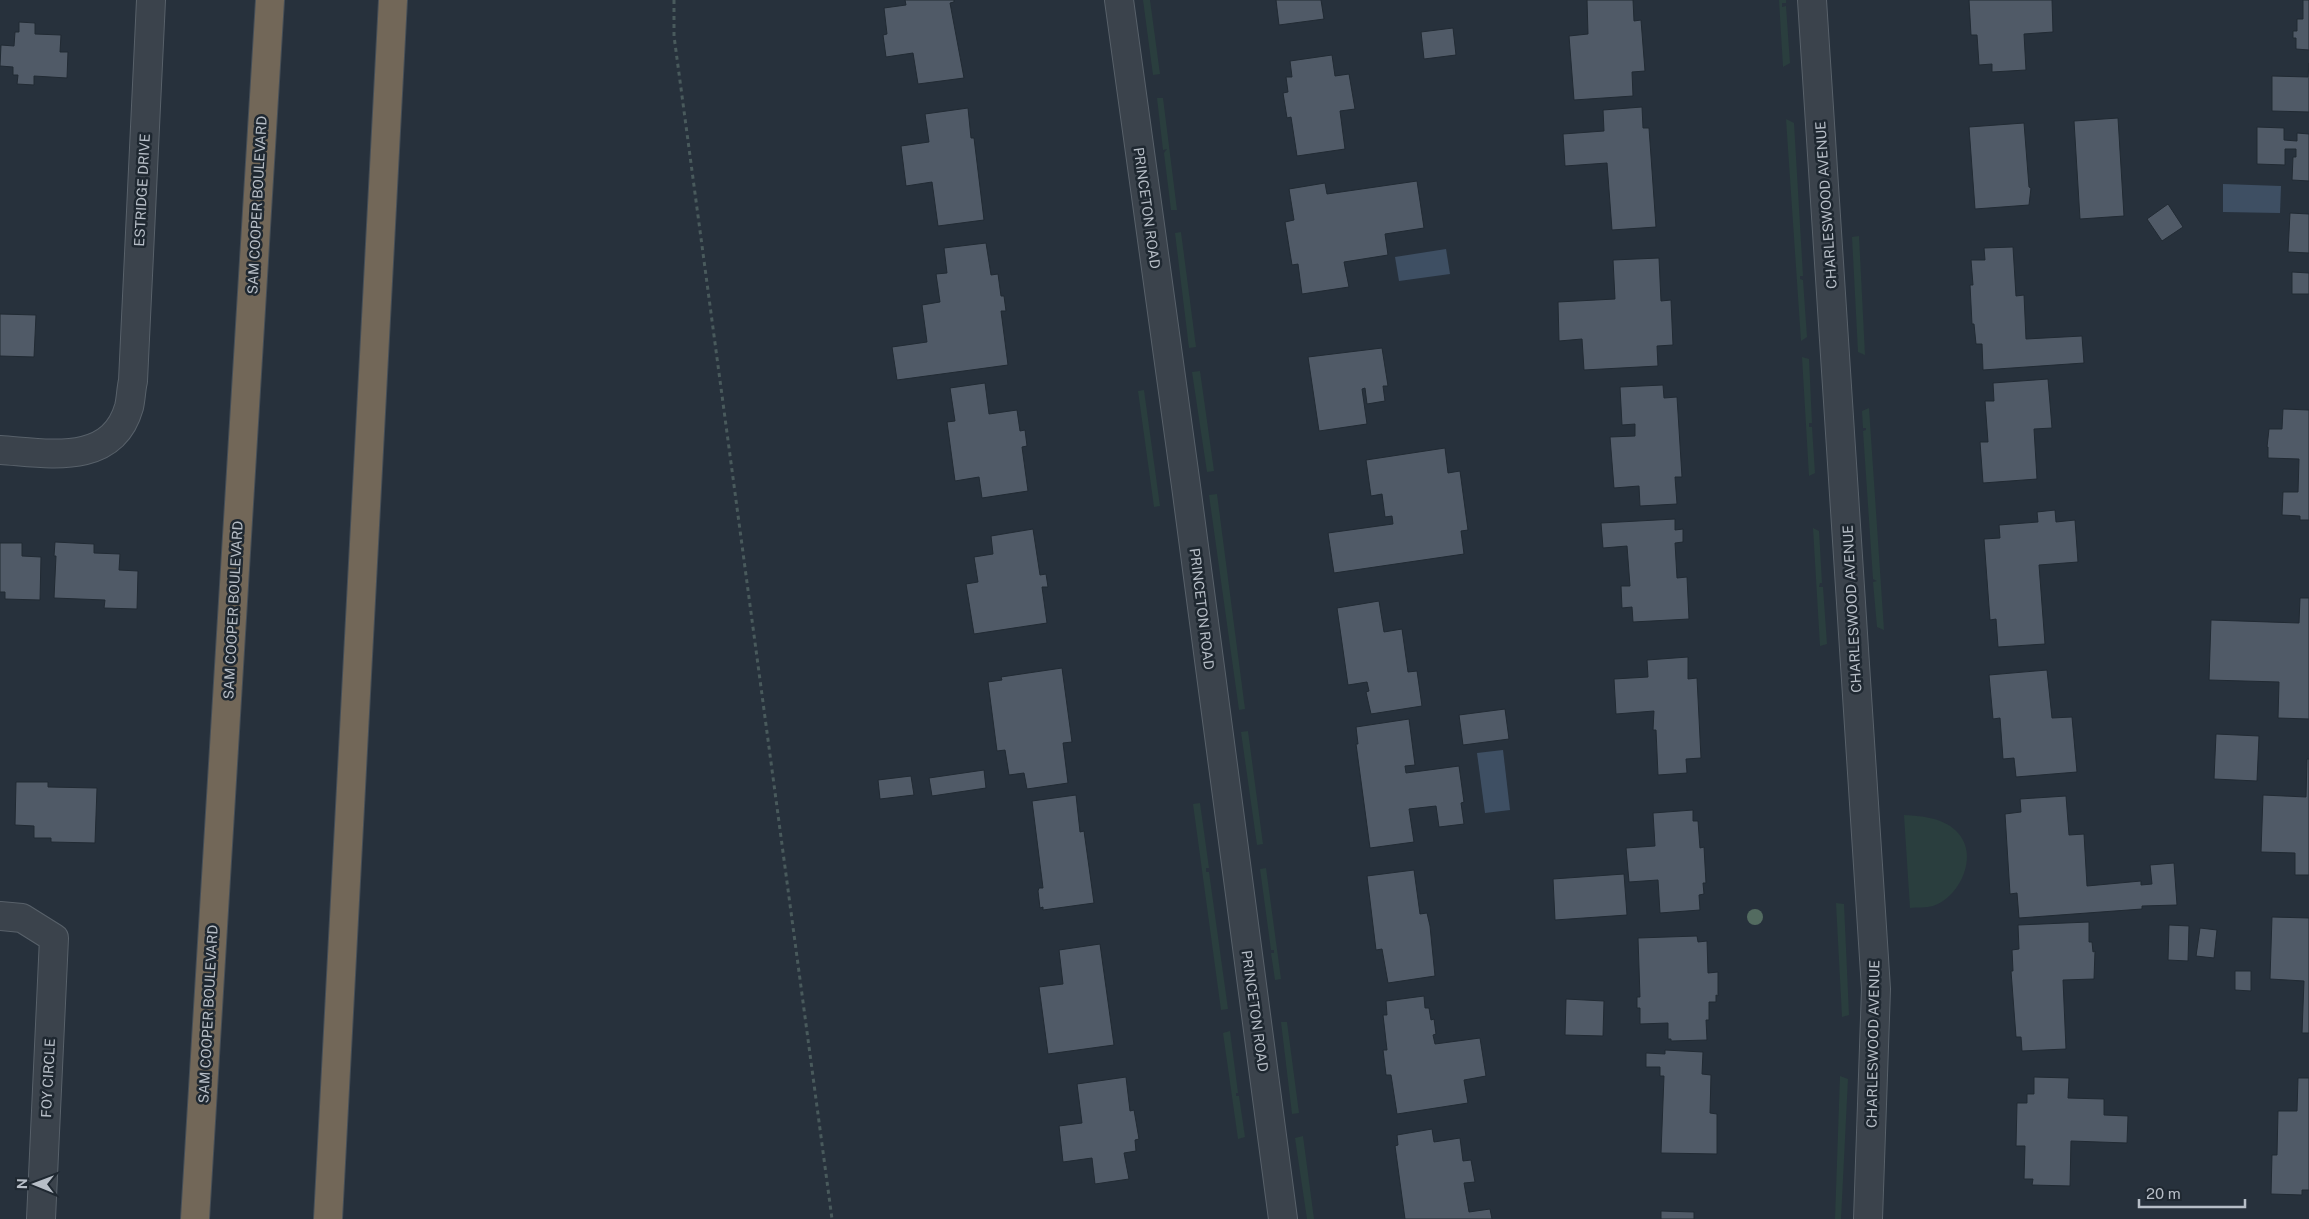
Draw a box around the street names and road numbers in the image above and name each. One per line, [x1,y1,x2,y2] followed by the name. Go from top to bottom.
[244,115,270,295] street label: SAM COOPER BOULEVARD
[1812,121,1840,289] street label: CHARLESWOOD AVENUE
[131,133,153,247] street label: ESTRIDGE DRIVE
[1131,146,1163,270] street label: PRINCETON ROAD
[220,520,246,700] street label: SAM COOPER BOULEVARD
[1840,525,1864,693] street label: CHARLESWOOD AVENUE
[1187,547,1217,671] street label: PRINCETON ROAD
[195,924,221,1104] street label: SAM COOPER BOULEVARD
[1239,949,1271,1073] street label: PRINCETON ROAD
[1864,960,1882,1128] street label: CHARLESWOOD AVENUE
[38,1038,58,1118] street label: FOY CIRCLE

